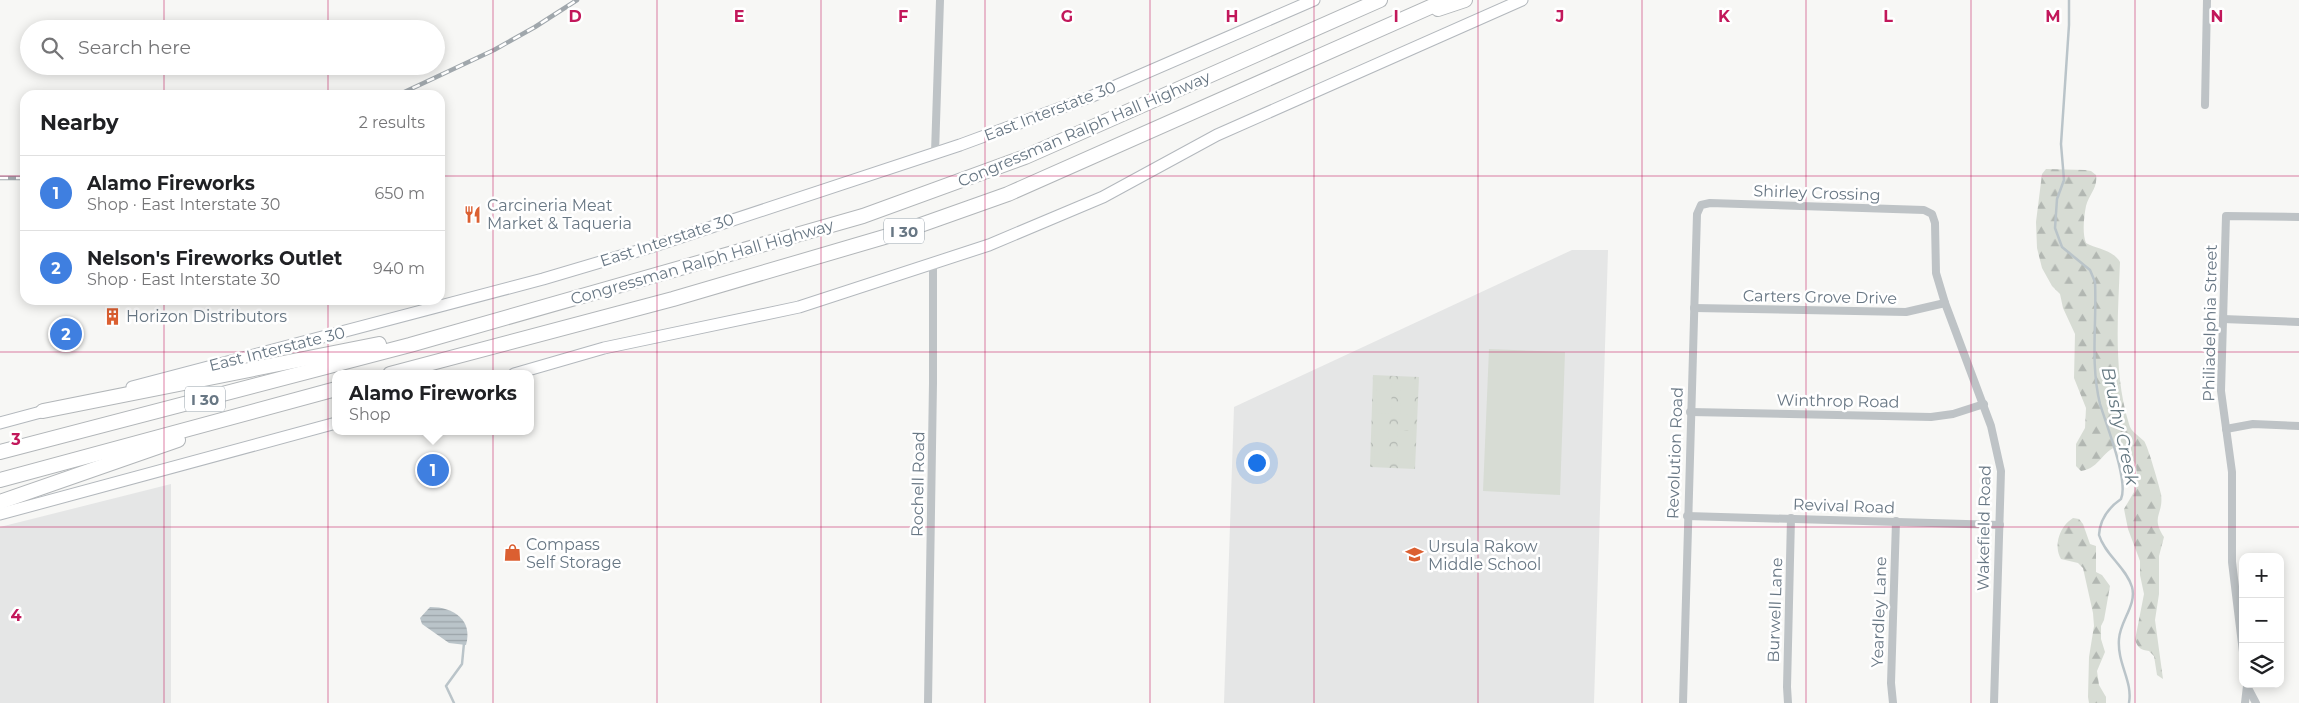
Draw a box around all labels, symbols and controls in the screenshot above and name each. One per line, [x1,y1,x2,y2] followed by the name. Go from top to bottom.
[568,7,582,26] text: D
[734,7,744,26] text: E
[898,7,908,26] text: F
[1061,7,1073,26] text: G
[1226,7,1238,26] text: H
[1393,7,1399,26] text: I
[1555,7,1564,26] text: J
[1718,7,1731,26] text: K
[1883,7,1893,26] text: L
[2045,7,2061,26] text: M
[2211,7,2223,26] text: N
[20,20,445,75] search box
[38,34,66,62] icon: search
[78,36,191,59] text: Search here
[955,67,1213,191] street label: Congressman Ralph Hall Highway
[981,77,1119,145] street label: East Interstate 30
[40,110,119,135] text: Nearby
[359,113,425,132] text: 2 results
[87,172,255,195] text: Alamo Fireworks
[1753,181,1881,205] street label: Shirley Crossing
[53,184,59,203] text: 1
[374,184,425,203] text: 650 m
[87,195,280,214] text: Shop · East Interstate 30
[487,196,632,233] place label: Carcineria Meat Market & Taqueria
[463,204,483,224] restaurant icon: Carcineria Meat Market & Taqueria
[598,209,736,271] street label: East Interstate 30
[568,215,836,309] street label: Congressman Ralph Hall Highway
[884,218,924,244] road number: I 30
[2199,244,2221,402] street label: Philiadelphia Street
[87,247,342,270] text: Nelson's Fireworks Outlet
[51,259,61,278] text: 2
[373,259,425,278] text: 940 m
[87,270,280,289] text: Shop · East Interstate 30
[1743,286,1897,308] street label: Carters Grove Drive
[102,306,122,326] building icon: Horizon Distributors
[126,307,287,326] place label: Horizon Distributors
[50,315,82,353] pin: 2
[207,323,347,375] street label: East Interstate 30
[2097,365,2144,488] water label: Brushy Creek
[332,370,534,435] popup
[349,382,517,405] text: Alamo Fireworks
[185,386,225,412] road number: I 30
[1663,387,1687,519] street label: Revolution Road
[1776,390,1900,412] street label: Winthrop Road
[349,405,391,424] text: Shop
[10,430,21,449] text: 3
[908,431,928,537] street label: Rochell Road
[1244,450,1270,476] your location
[417,451,449,489] pin: 1
[1973,465,1995,591] street label: Wakefield Road
[1793,495,1895,517] street label: Revival Road
[526,535,621,572] place label: Compass Self Storage
[1428,537,1541,574] place label: Ursula Rakow Middle School
[502,543,522,563] shop icon: Compass Self Storage
[1404,545,1424,565] school or university icon: Ursula Rakow Middle School
[2239,553,2284,688] map controls
[2239,553,2284,598] button: +
[1868,556,1890,668] street label: Yeardley Lane
[1764,557,1786,663] street label: Burwell Lane
[2239,598,2284,643] button: −
[10,606,22,625] text: 4
[2239,643,2284,688] button: layers

